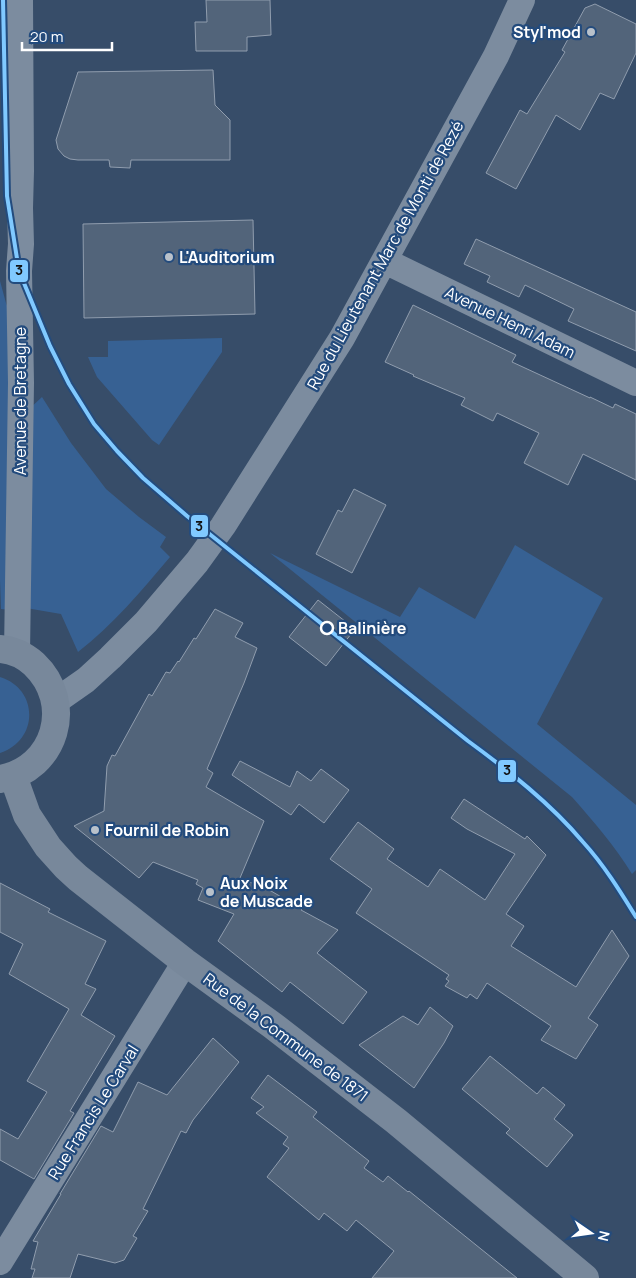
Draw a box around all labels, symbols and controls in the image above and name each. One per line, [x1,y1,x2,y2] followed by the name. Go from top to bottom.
[22,20,112,52] scale bar
[513,21,581,43] place label: Styl'mod
[30,26,63,47] text: 20 m
[585,26,597,38] marker: Styl'mod
[302,117,468,393] street label: Rue du Lieutenant Marc de Monti de Rezé
[179,246,275,268] place label: L'Auditorium
[163,251,175,263] marker: L'Auditorium
[9,259,29,283] line badge: 3
[15,260,23,279] text: 3
[441,281,579,363] street label: Avenue Henri Adam
[9,327,31,475] street label: Avenue de Bretagne
[190,514,209,538] line badge: 3
[195,516,203,535] text: 3
[338,617,407,639] place label: Balinière
[320,621,334,635] marker: Balinière
[497,759,517,783] line badge: 3
[503,760,511,779] text: 3
[105,819,229,841] place label: Fournil de Robin
[89,824,101,836] marker: Fournil de Robin
[220,872,313,912] place label: Aux Noix de Muscade
[204,886,216,898] marker: Aux Noix de Muscade
[199,968,373,1106] street label: Rue de la Commune de 1871
[43,1040,143,1184] street label: Rue Francis Le Carval
[566,1208,616,1258] north arrow
[594,1229,615,1243] text: N

